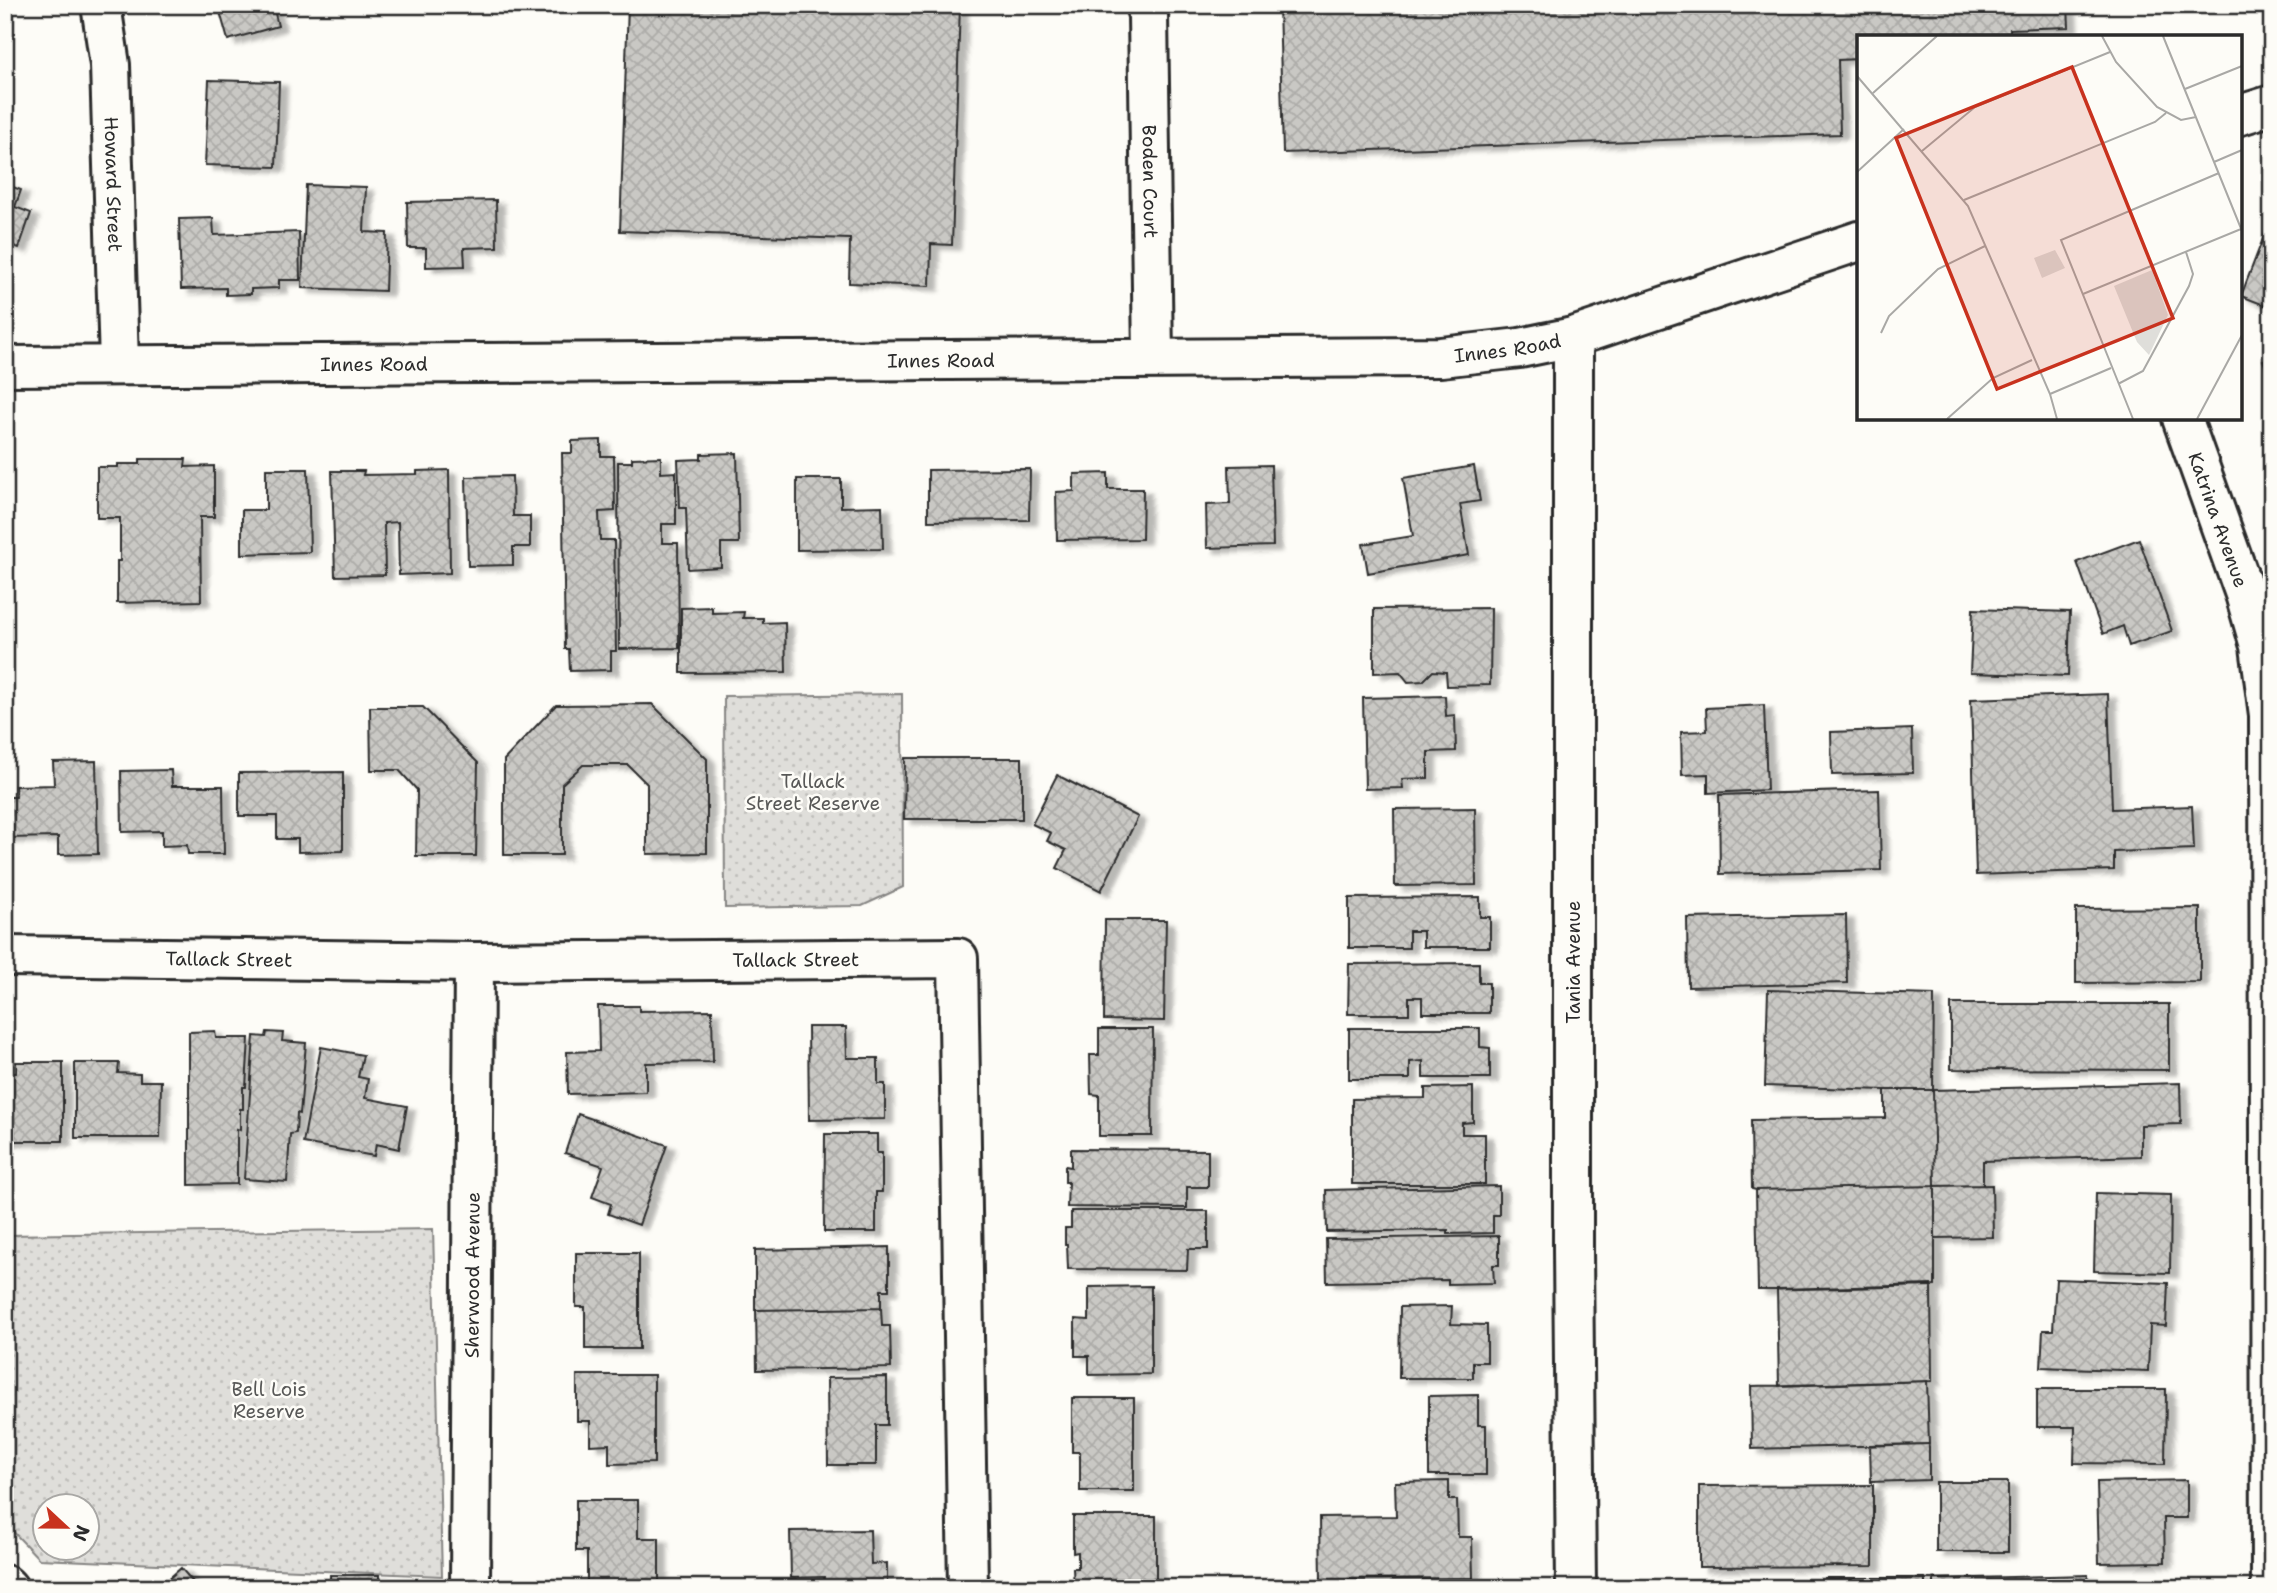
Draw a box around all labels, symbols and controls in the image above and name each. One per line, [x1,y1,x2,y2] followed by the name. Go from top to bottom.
[1857,35,2242,420] inset map
[99,116,128,252] street label: Howard Street
[1137,125,1164,238] street label: Boden Court
[1453,327,1563,368] street label: Innes Road
[887,347,995,373] street label: Innes Road
[320,351,428,377] street label: Innes Road
[2183,449,2254,591] street label: Katrina Avenue
[746,769,880,816] park label: Tallack Street Reserve
[1561,900,1586,1024] street label: Tania Avenue
[165,946,293,972] street label: Tallack Street
[732,946,859,972] street label: Tallack Street
[459,1192,485,1358] street label: Sherwood Avenue
[231,1377,307,1424] park label: Bell Lois Reserve
[32,1492,102,1562] north arrow
[67,1522,96,1545] text: N

